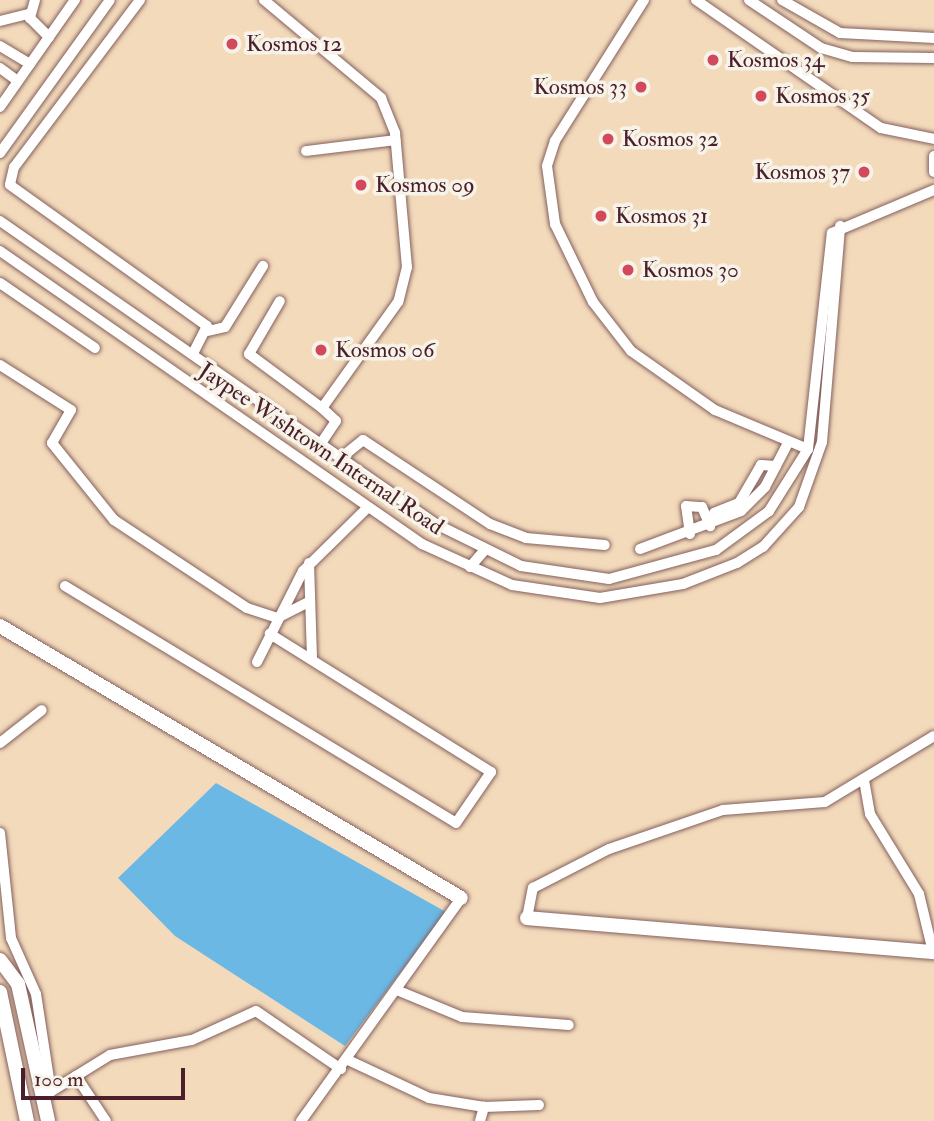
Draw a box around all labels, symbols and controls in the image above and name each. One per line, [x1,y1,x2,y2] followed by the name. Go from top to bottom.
[246,30,342,58] place label: Kosmos 12
[224,36,240,52] marker: Kosmos 12
[727,46,824,74] place label: Kosmos 34
[705,52,721,68] marker: Kosmos 34
[533,73,627,101] place label: Kosmos 33
[633,79,649,95] marker: Kosmos 33
[775,82,870,110] place label: Kosmos 35
[753,88,769,104] marker: Kosmos 35
[622,125,719,153] place label: Kosmos 32
[600,131,616,147] marker: Kosmos 32
[754,158,850,186] place label: Kosmos 37
[856,164,872,180] marker: Kosmos 37
[375,171,475,199] place label: Kosmos 09
[353,177,369,193] marker: Kosmos 09
[615,202,708,230] place label: Kosmos 31
[593,208,609,224] marker: Kosmos 31
[642,256,739,284] place label: Kosmos 30
[620,262,636,278] marker: Kosmos 30
[335,336,435,364] place label: Kosmos 06
[313,342,329,358] marker: Kosmos 06
[193,357,449,541] street label: Jaypee Wishtown Internal Road
[24,1054,189,1098] scale bar
[34,1066,84,1093] text: 100 m

